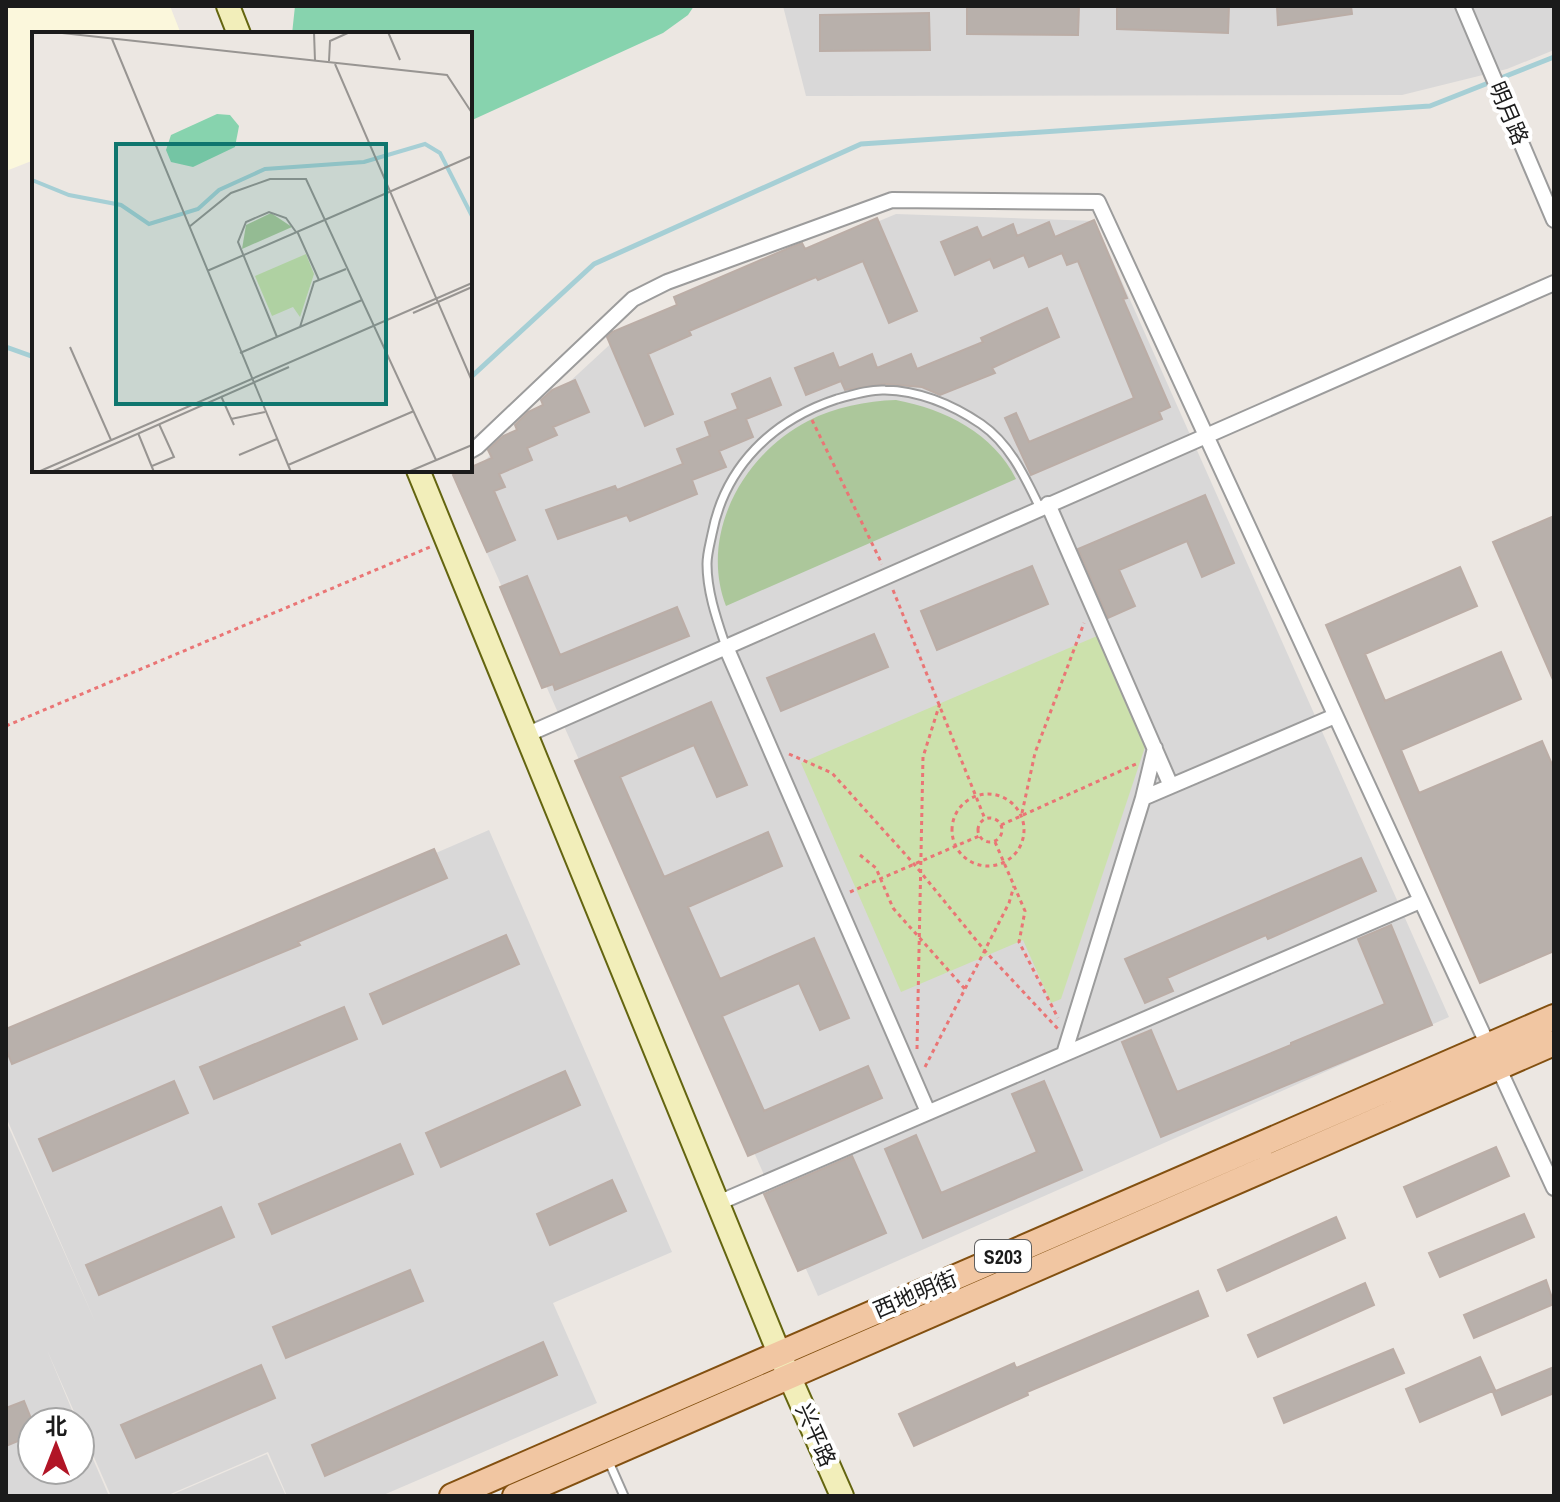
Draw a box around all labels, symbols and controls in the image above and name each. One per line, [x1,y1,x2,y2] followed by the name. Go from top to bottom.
[32,32,472,472] inset map
[1482,77,1536,149] street label: 明月路
[975,1240,1031,1272] road number: S203
[869,1263,961,1325] street label: 西地明街
[789,1399,843,1471] street label: 兴平路
[16,1406,96,1486] north arrow
[45,1411,67,1441] text: 北

